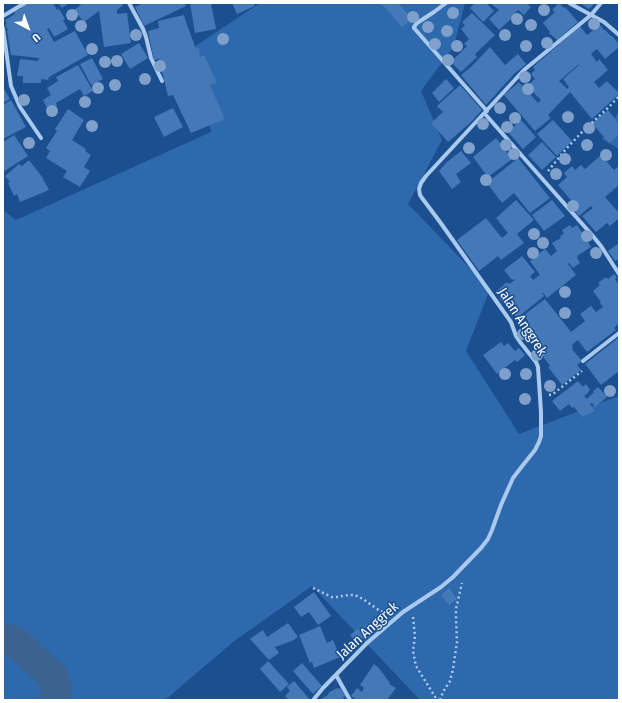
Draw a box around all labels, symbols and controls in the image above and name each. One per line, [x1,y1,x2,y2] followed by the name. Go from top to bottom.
[8,8,48,48] north arrow
[29,30,43,44] text: U
[494,285,550,359] street label: Jalan Anggrek
[334,599,402,663] street label: Jalan Anggrek

